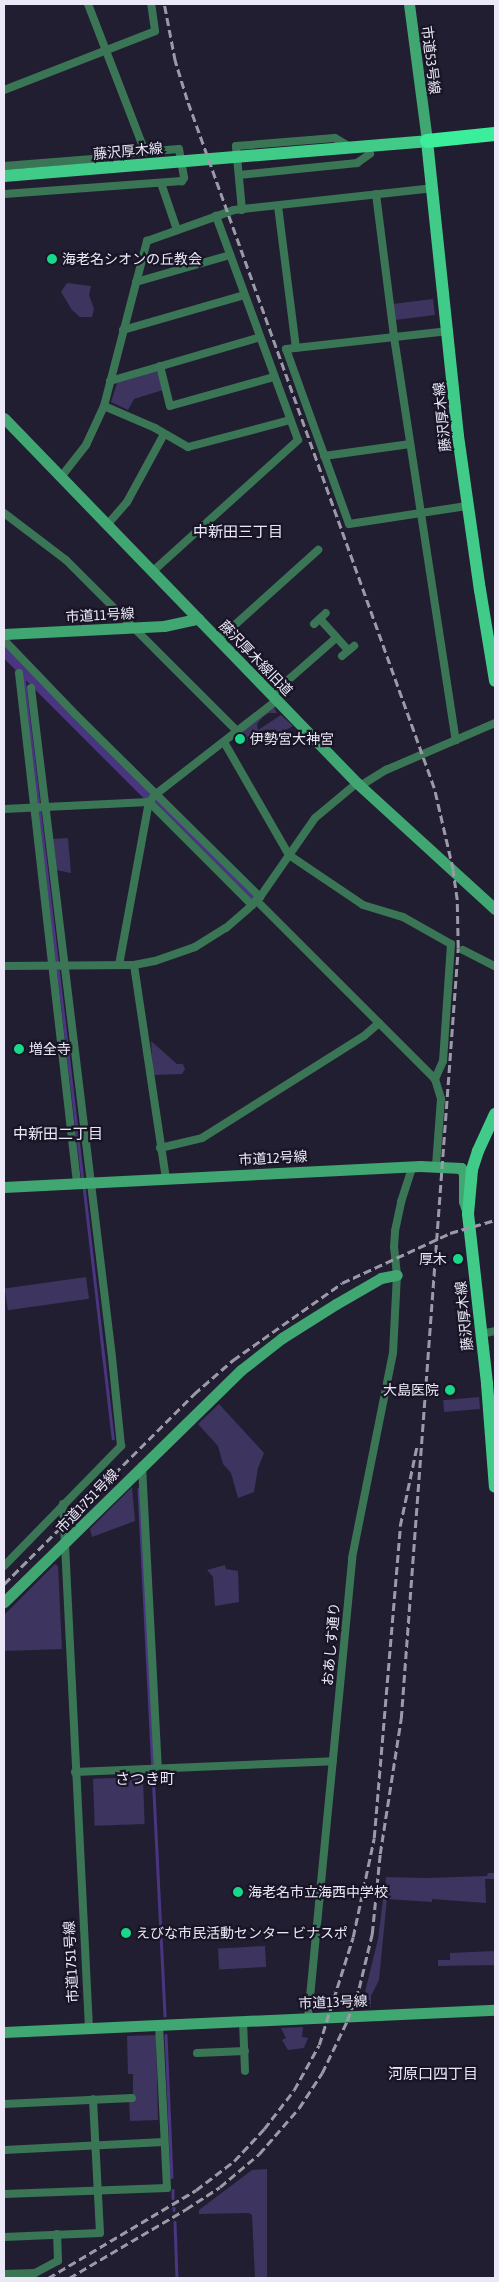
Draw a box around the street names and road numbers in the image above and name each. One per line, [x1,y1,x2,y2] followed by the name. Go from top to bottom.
[418,25,444,95] street label: 市道53号線
[92,140,164,162] street label: 藤沢厚木線
[430,381,454,453] street label: 藤沢厚木線
[65,605,135,625] street label: 市道11号線
[216,617,296,699] street label: 藤沢厚木線旧道
[238,1148,308,1168] street label: 市道12号線
[452,1280,476,1352] street label: 藤沢厚木線
[52,1466,122,1536] street label: 市道1751号線
[319,1601,343,1687] street label: おあしす通り
[60,1920,82,2004] street label: 市道1751号線
[298,1992,368,2012] street label: 市道13号線

